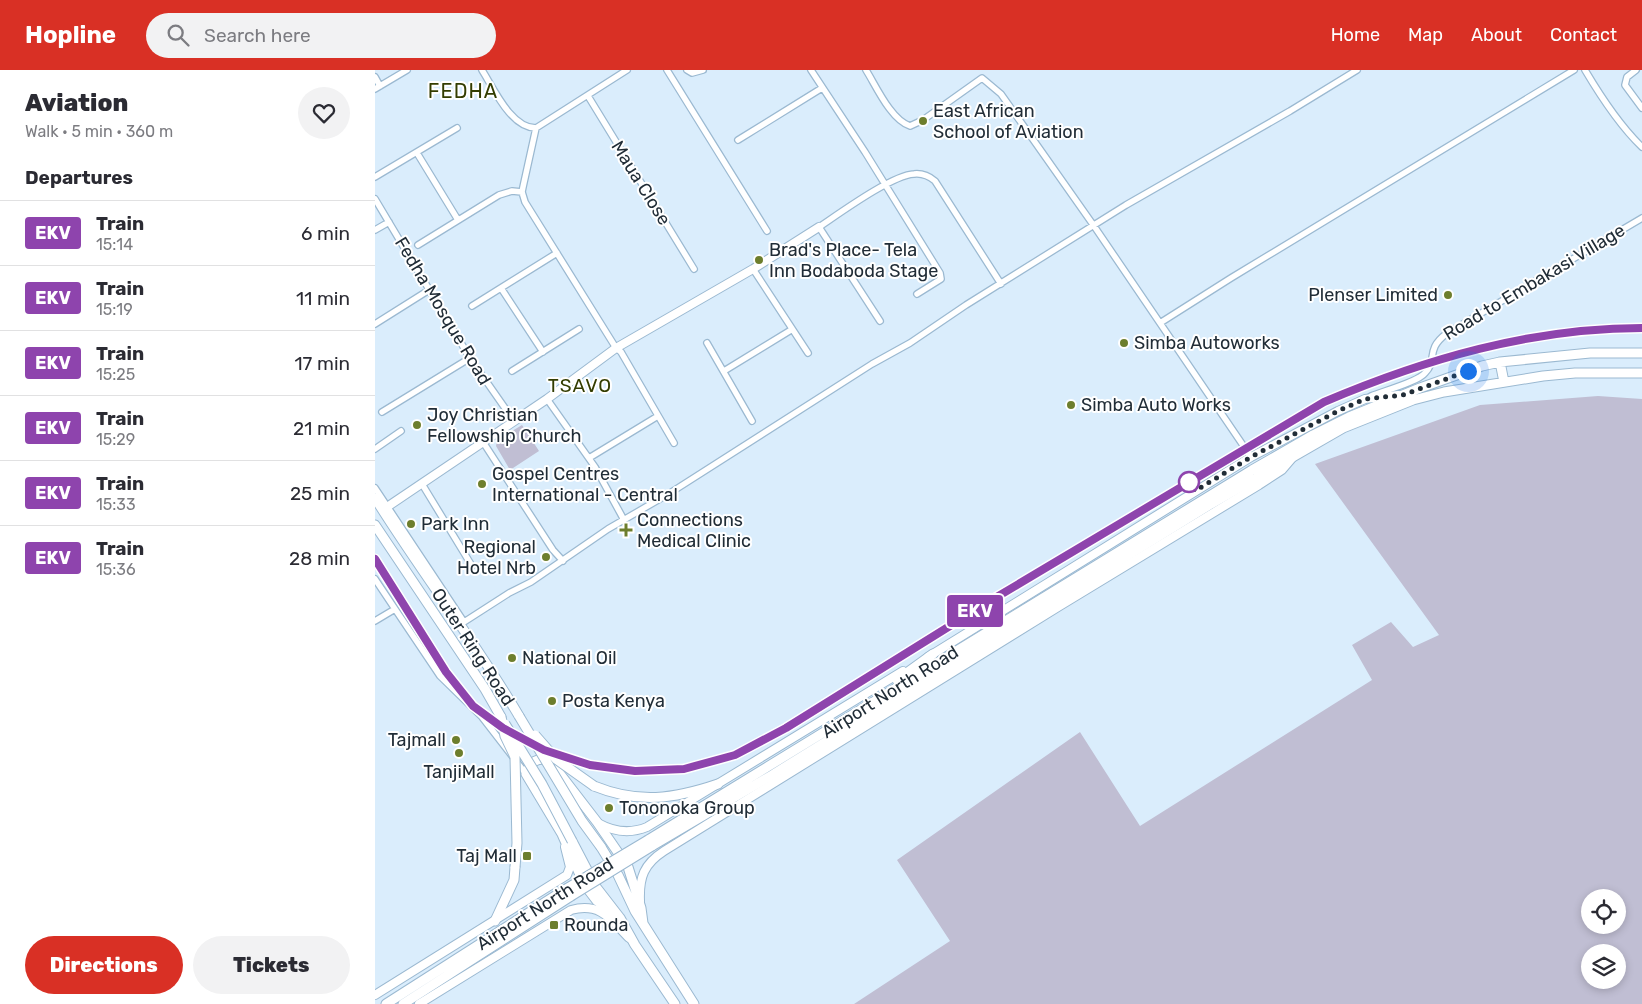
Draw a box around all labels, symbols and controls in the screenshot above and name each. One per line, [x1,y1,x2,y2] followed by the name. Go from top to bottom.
[146,13,496,58] search box
[25,21,116,49] text: Hopline
[164,21,192,49] icon: search
[204,24,311,47] text: Search here
[1331,24,1380,46] text: Home
[1408,24,1443,46] text: Map
[1471,24,1522,46] text: About
[1550,24,1617,46] text: Contact
[428,79,498,103] district label: FEDHA
[298,87,350,139] button: heart
[25,89,128,117] text: Aviation
[933,100,1084,143] place label: East African School of Aviation
[917,115,929,127] marker: East African School of Aviation
[25,122,173,141] text: Walk · 5 min · 360 m
[606,137,676,229] street label: Maua Close
[25,166,133,189] text: Departures
[96,212,144,235] text: Train
[1439,219,1629,345] street label: Road to Embakasi Village
[35,222,71,244] text: EKV
[301,222,350,245] text: 6 min
[390,233,496,389] street label: Fedha Mosque Road
[96,235,133,254] text: 15:14
[769,239,938,282] place label: Brad's Place- Tela Inn Bodaboda Stage
[753,254,765,266] marker: Brad's Place- Tela Inn Bodaboda Stage
[96,277,144,300] text: Train
[1308,284,1438,306] place label: Plenser Limited
[35,287,71,309] text: EKV
[296,287,350,310] text: 11 min
[1442,289,1454,301] marker: Plenser Limited
[96,300,133,319] text: 15:19
[1134,332,1280,354] place label: Simba Autoworks
[1118,337,1130,349] marker: Simba Autoworks
[96,342,144,365] text: Train
[35,352,71,374] text: EKV
[294,352,350,375] text: 17 min
[1456,359,1481,384] your location
[96,365,135,384] text: 15:25
[548,374,612,397] district label: TSAVO
[1081,394,1231,416] place label: Simba Auto Works
[1065,399,1077,411] marker: Simba Auto Works
[427,404,581,447] place label: Joy Christian Fellowship Church
[96,407,144,430] text: Train
[35,417,71,439] text: EKV
[293,417,350,440] text: 21 min
[411,419,423,431] marker: Joy Christian Fellowship Church
[96,430,135,449] text: 15:29
[492,463,678,506] place label: Gospel Centres International - Central
[1178,471,1200,493] unlabelled marker
[96,472,144,495] text: Train
[476,478,488,490] marker: Gospel Centres International - Central
[35,482,71,504] text: EKV
[290,482,350,505] text: 25 min
[96,495,136,514] text: 15:33
[637,509,751,552] place label: Connections Medical Clinic
[421,513,489,535] place label: Park Inn
[405,518,417,530] marker: Park Inn
[619,523,633,537] marker: Connections Medical Clinic
[457,536,536,579] place label: Regional Hotel Nrb
[96,537,144,560] text: Train
[35,547,71,569] text: EKV
[289,547,350,570] text: 28 min
[540,551,552,563] marker: Regional Hotel Nrb
[96,560,136,579] text: 15:36
[427,584,519,710] street label: Outer Ring Road
[946,595,1004,627] line badge: EKV
[957,600,993,622] text: EKV
[817,641,963,743] street label: Airport North Road
[522,647,617,669] place label: National Oil
[506,652,518,664] marker: National Oil
[562,690,665,712] place label: Posta Kenya
[546,695,558,707] marker: Posta Kenya
[388,729,446,751] place label: Tajmall
[450,734,462,746] marker: Tajmall
[453,747,465,759] marker: TanjiMall
[423,761,495,783] place label: TanjiMall
[619,797,755,819] place label: Tononoka Group
[603,802,615,814] marker: Tononoka Group
[456,845,517,867] place label: Taj Mall
[521,850,533,862] marker: Taj Mall
[472,853,618,955] street label: Airport North Road
[1581,889,1626,989] map controls
[1581,889,1626,934] button: locate
[564,914,628,936] place label: Rounda
[548,919,560,931] marker: Rounda
[25,936,183,994] button: Directions
[193,936,350,994] button: Tickets
[1581,944,1626,989] button: layers

